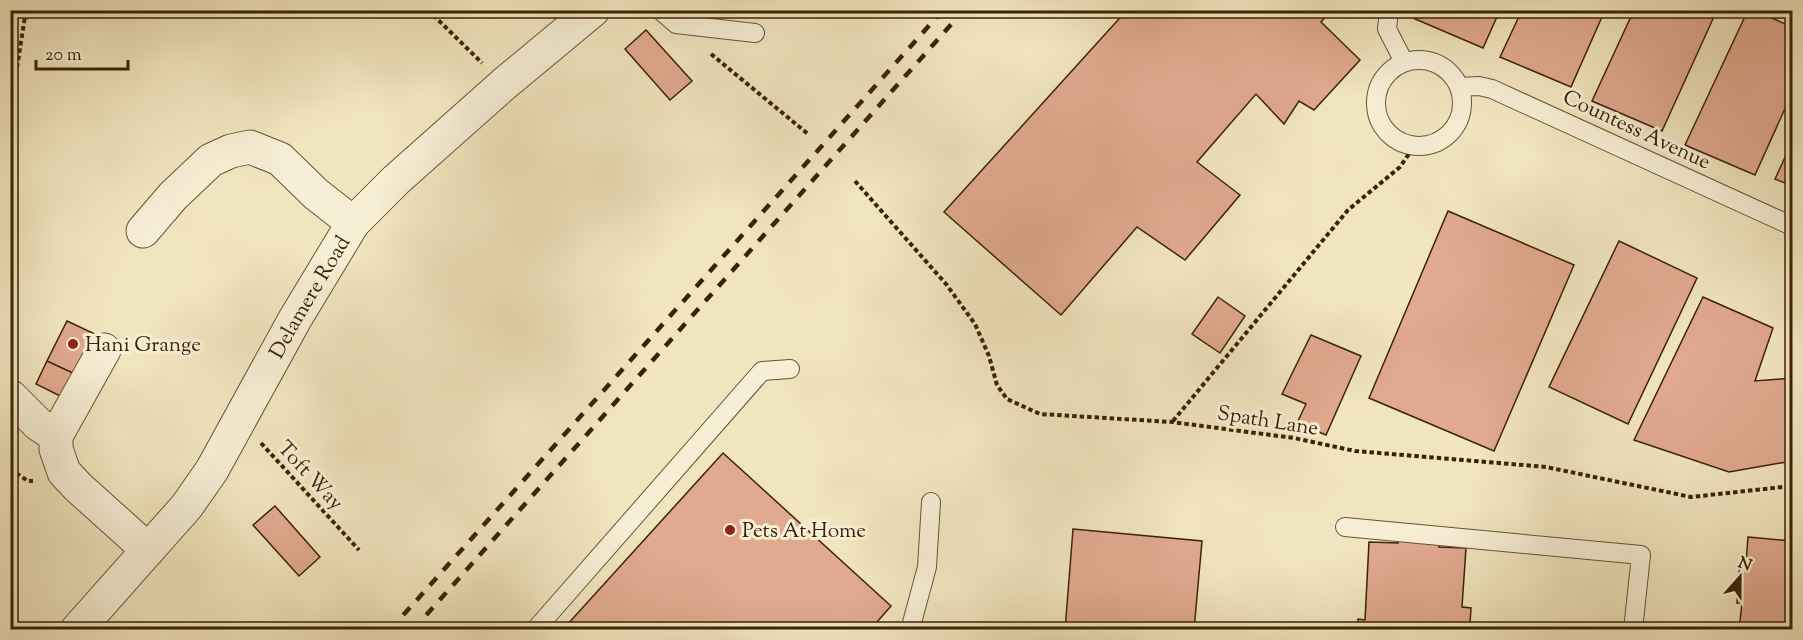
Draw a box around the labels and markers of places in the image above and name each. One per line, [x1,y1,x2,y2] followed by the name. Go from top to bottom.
[85,331,201,361] place label: Hani Grange
[66,337,80,351] marker: Hani Grange
[742,517,866,547] place label: Pets At Home
[723,523,737,537] marker: Pets At Home

